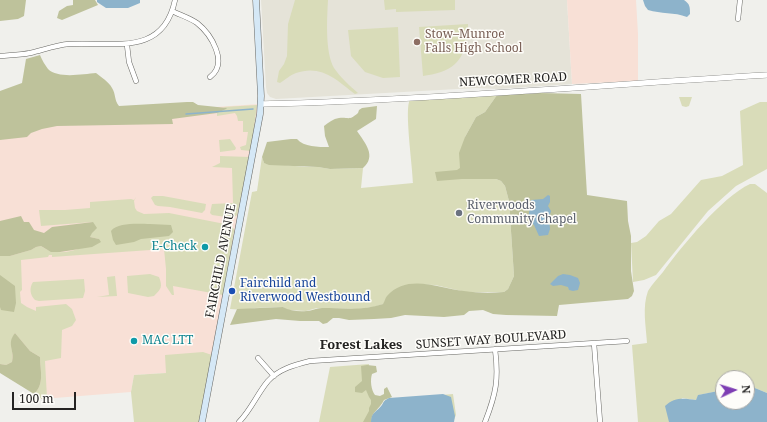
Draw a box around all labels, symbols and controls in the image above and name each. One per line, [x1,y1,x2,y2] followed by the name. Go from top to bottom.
[425,28,522,56] place label: Stow–Munroe Falls High School
[412,37,422,47] marker: Stow–Munroe Falls High School
[459,70,567,90] street label: NEWCOMER ROAD
[467,199,577,227] place label: Riverwoods Community Chapel
[203,203,239,319] street label: FAIRCHILD AVENUE
[454,208,464,218] marker: Riverwoods Community Chapel
[151,240,197,254] place label: E-Check
[200,242,210,252] marker: E-Check
[240,277,370,305] place label: Fairchild and Riverwood Westbound
[227,286,237,296] marker: Fairchild and Riverwood Westbound
[415,328,567,352] street label: SUNSET WAY BOULEVARD
[142,334,193,348] place label: MAC LTT
[129,336,139,346] marker: MAC LTT
[320,337,402,353] district label: Forest Lakes
[715,370,755,410] north arrow
[14,384,78,410] scale bar
[739,384,754,394] text: N
[19,390,54,407] text: 100 m

